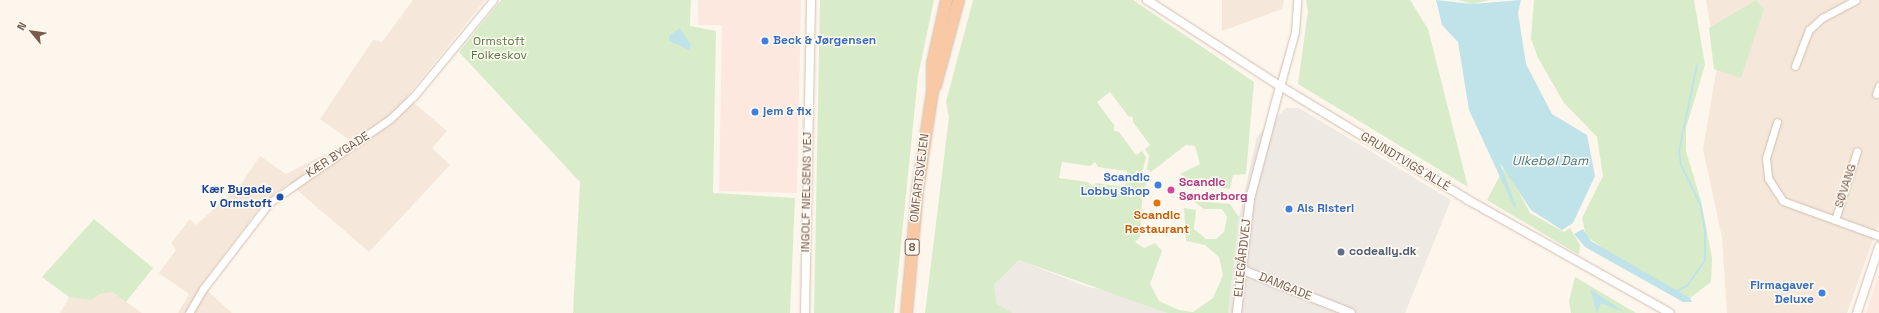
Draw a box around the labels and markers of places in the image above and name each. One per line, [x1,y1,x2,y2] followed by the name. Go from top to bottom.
[773,34,876,48] place label: Beck & Jørgensen
[760,36,770,46] marker: Beck & Jørgensen
[763,105,812,119] place label: jem & fix
[750,107,760,117] marker: jem & fix
[1081,171,1150,199] place label: Scandic Lobby Shop
[1179,176,1248,204] place label: Scandic Sønderborg
[1153,180,1163,190] marker: Scandic Lobby Shop
[202,183,272,211] place label: Kær Bygade v Ormstoft
[1166,185,1176,195] marker: Scandic Sønderborg
[275,192,285,202] marker: Kær Bygade v Ormstoft
[1152,198,1162,208] marker: Scandic Restaurant
[1297,202,1354,216] place label: Als Risteri
[1284,204,1294,214] marker: Als Risteri
[1125,209,1189,237] place label: Scandic Restaurant
[1349,245,1417,259] place label: codeally.dk
[1336,247,1346,257] marker: codeally.dk
[1750,279,1814,307] place label: Firmagaver Deluxe
[1817,288,1827,298] marker: Firmagaver Deluxe

